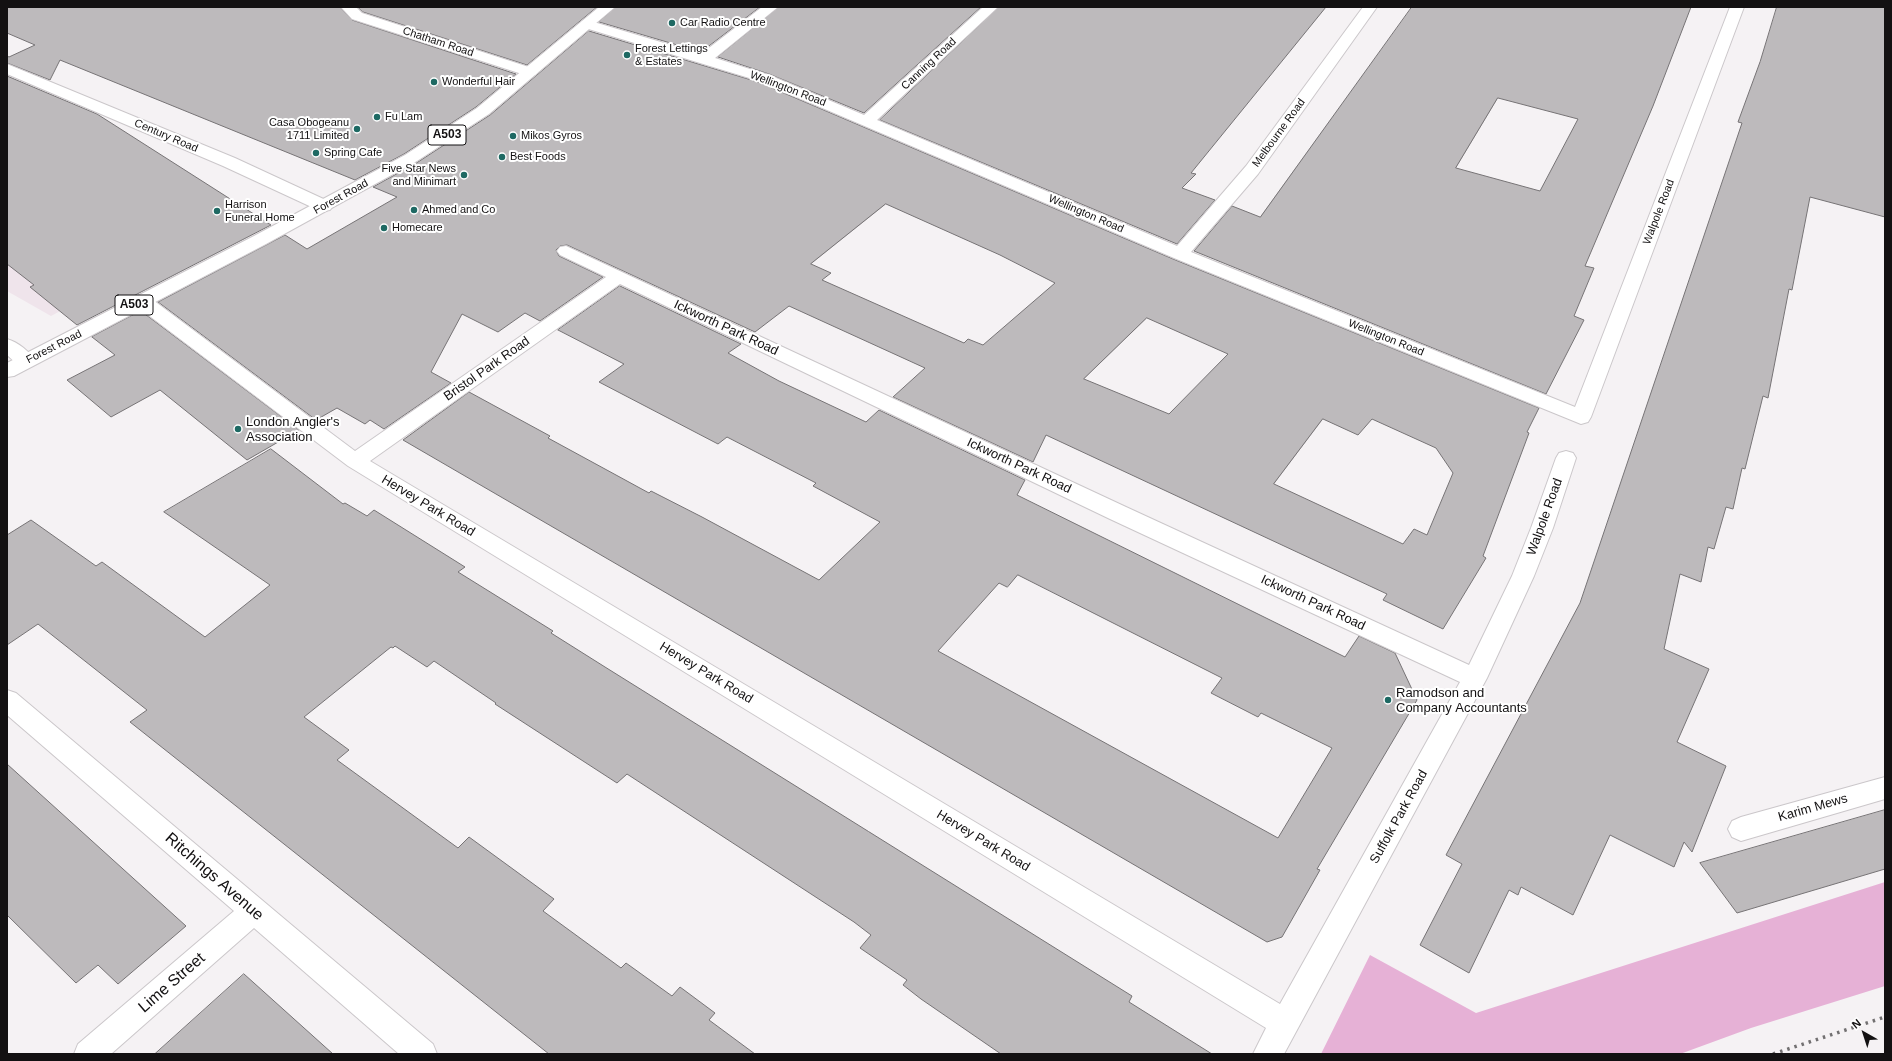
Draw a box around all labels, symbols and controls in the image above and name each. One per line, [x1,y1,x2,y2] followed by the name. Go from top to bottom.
[680,16,766,30] place label: Car Radio Centre
[667,18,677,28] marker: Car Radio Centre
[401,24,475,60] street label: Chatham Road
[899,35,959,93] street label: Canning Road
[635,42,708,68] place label: Forest Lettings & Estates
[622,50,632,60] marker: Forest Lettings & Estates
[748,68,828,110] street label: Wellington Road
[442,75,515,89] place label: Wonderful Hair
[429,77,439,87] marker: Wonderful Hair
[1250,96,1308,170] street label: Melbourne Road
[385,110,422,124] place label: Fu Lam
[372,112,382,122] marker: Fu Lam
[269,116,349,142] place label: Casa Obogeanu 1711 Limited
[132,117,200,155] street label: Century Road
[352,124,362,134] marker: Casa Obogeanu 1711 Limited
[428,125,466,145] road number: A503
[521,129,582,143] place label: Mikos Gyros
[508,131,518,141] marker: Mikos Gyros
[324,146,382,160] place label: Spring Cafe
[311,148,321,158] marker: Spring Cafe
[510,150,566,164] place label: Best Foods
[497,152,507,162] marker: Best Foods
[381,162,456,188] place label: Five Star News and Minimart
[459,170,469,180] marker: Five Star News and Minimart
[311,177,371,217] street label: Forest Road
[1641,178,1677,246] street label: Walpole Road
[1046,192,1126,236] street label: Wellington Road
[225,198,295,224] place label: Harrison Funeral Home
[422,203,495,217] place label: Ahmed and Co
[409,205,419,215] marker: Ahmed and Co
[212,206,222,216] marker: Harrison Funeral Home
[392,221,443,235] place label: Homecare
[379,223,389,233] marker: Homecare
[115,295,153,315] road number: A503
[671,297,781,359] street label: Ickworth Park Road
[1346,317,1426,359] street label: Wellington Road
[24,327,84,367] street label: Forest Road
[441,334,533,404] street label: Bristol Park Road
[246,414,340,445] place label: London Angler's Association
[233,424,243,434] marker: London Angler's Association
[964,435,1074,497] street label: Ickworth Park Road
[378,472,478,540] street label: Hervey Park Road
[1524,476,1566,558] street label: Walpole Road
[1258,572,1368,634] street label: Ickworth Park Road
[656,639,756,707] street label: Hervey Park Road
[1396,685,1527,716] place label: Ramodson and Company Accountants
[1383,695,1393,705] marker: Ramodson and Company Accountants
[1367,768,1431,866] street label: Suffolk Park Road
[1776,791,1850,825] street label: Karim Mews
[933,807,1033,875] street label: Hervey Park Road
[161,829,267,925] street label: Ritchings Avenue
[135,949,209,1017] street label: Lime Street
[1844,1013,1884,1053] north arrow
[1850,1017,1863,1031] text: N

